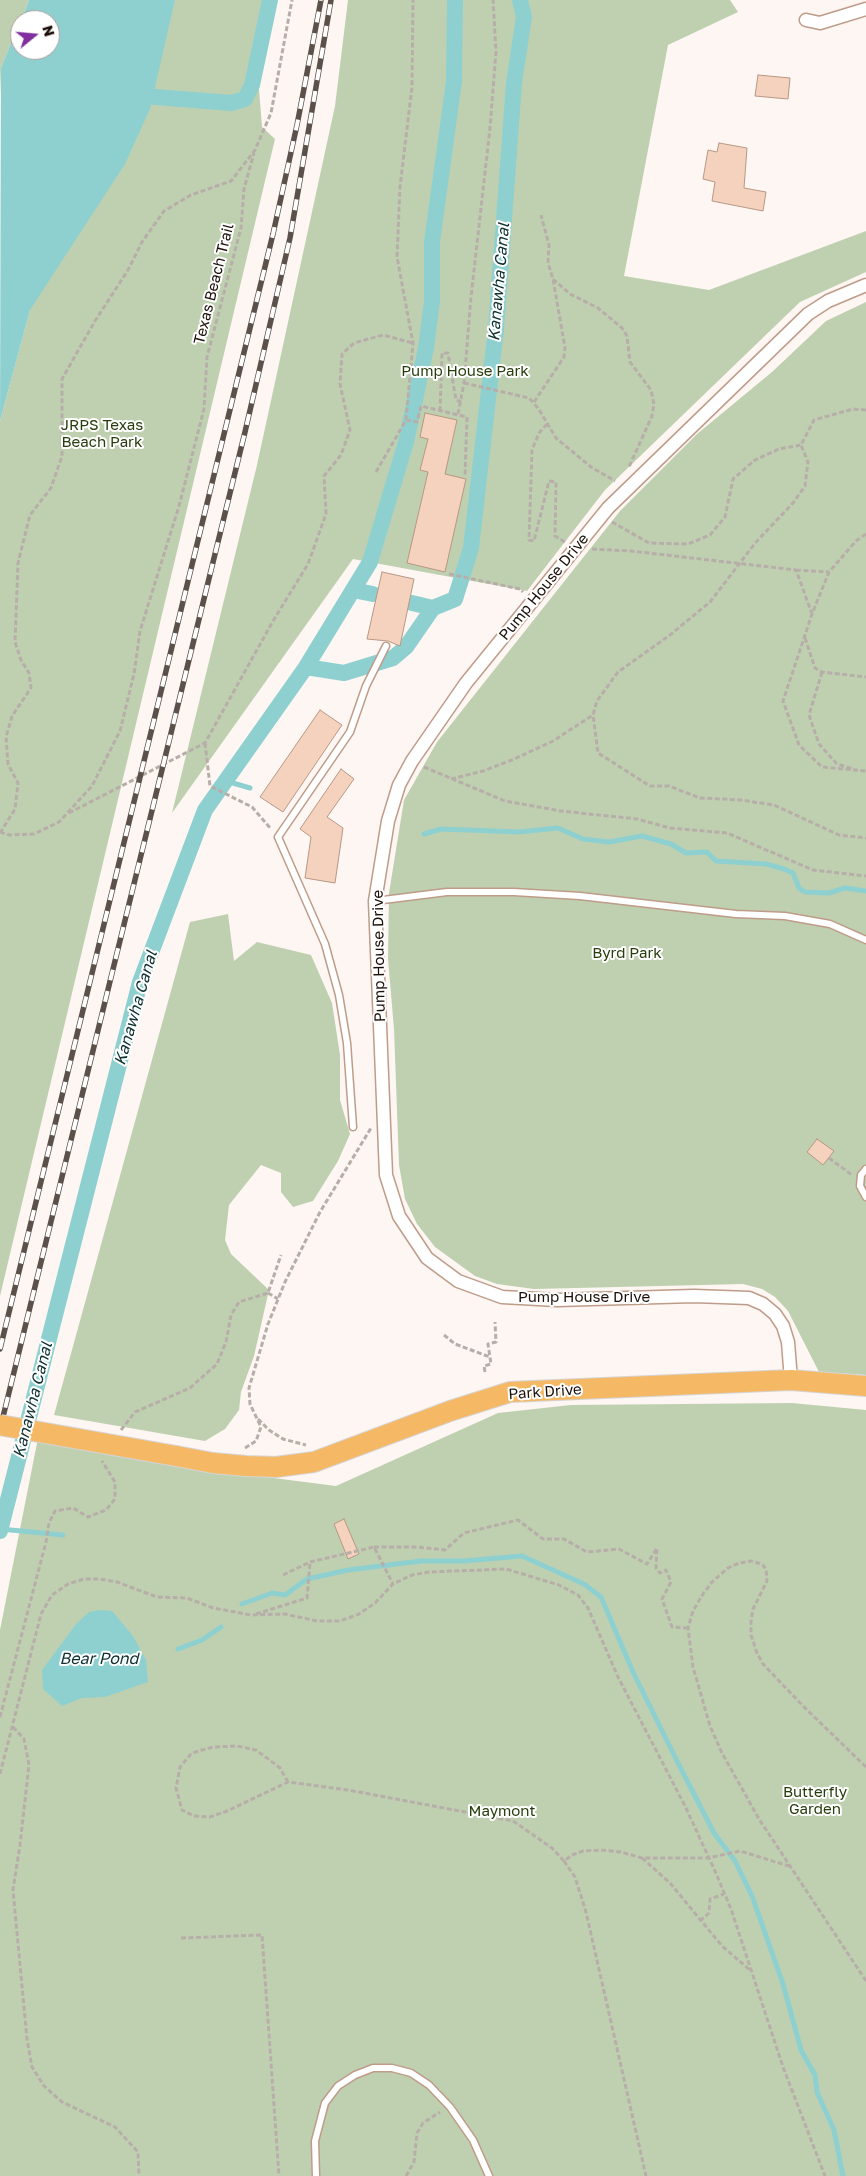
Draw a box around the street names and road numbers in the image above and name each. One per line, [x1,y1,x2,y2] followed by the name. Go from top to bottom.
[190,222,238,346] street label: Texas Beach Trail
[495,530,593,644] street label: Pump House Drive
[369,890,389,1022] street label: Pump House Drive
[518,1288,650,1306] street label: Pump House Drive
[508,1380,582,1404] street label: Park Drive

